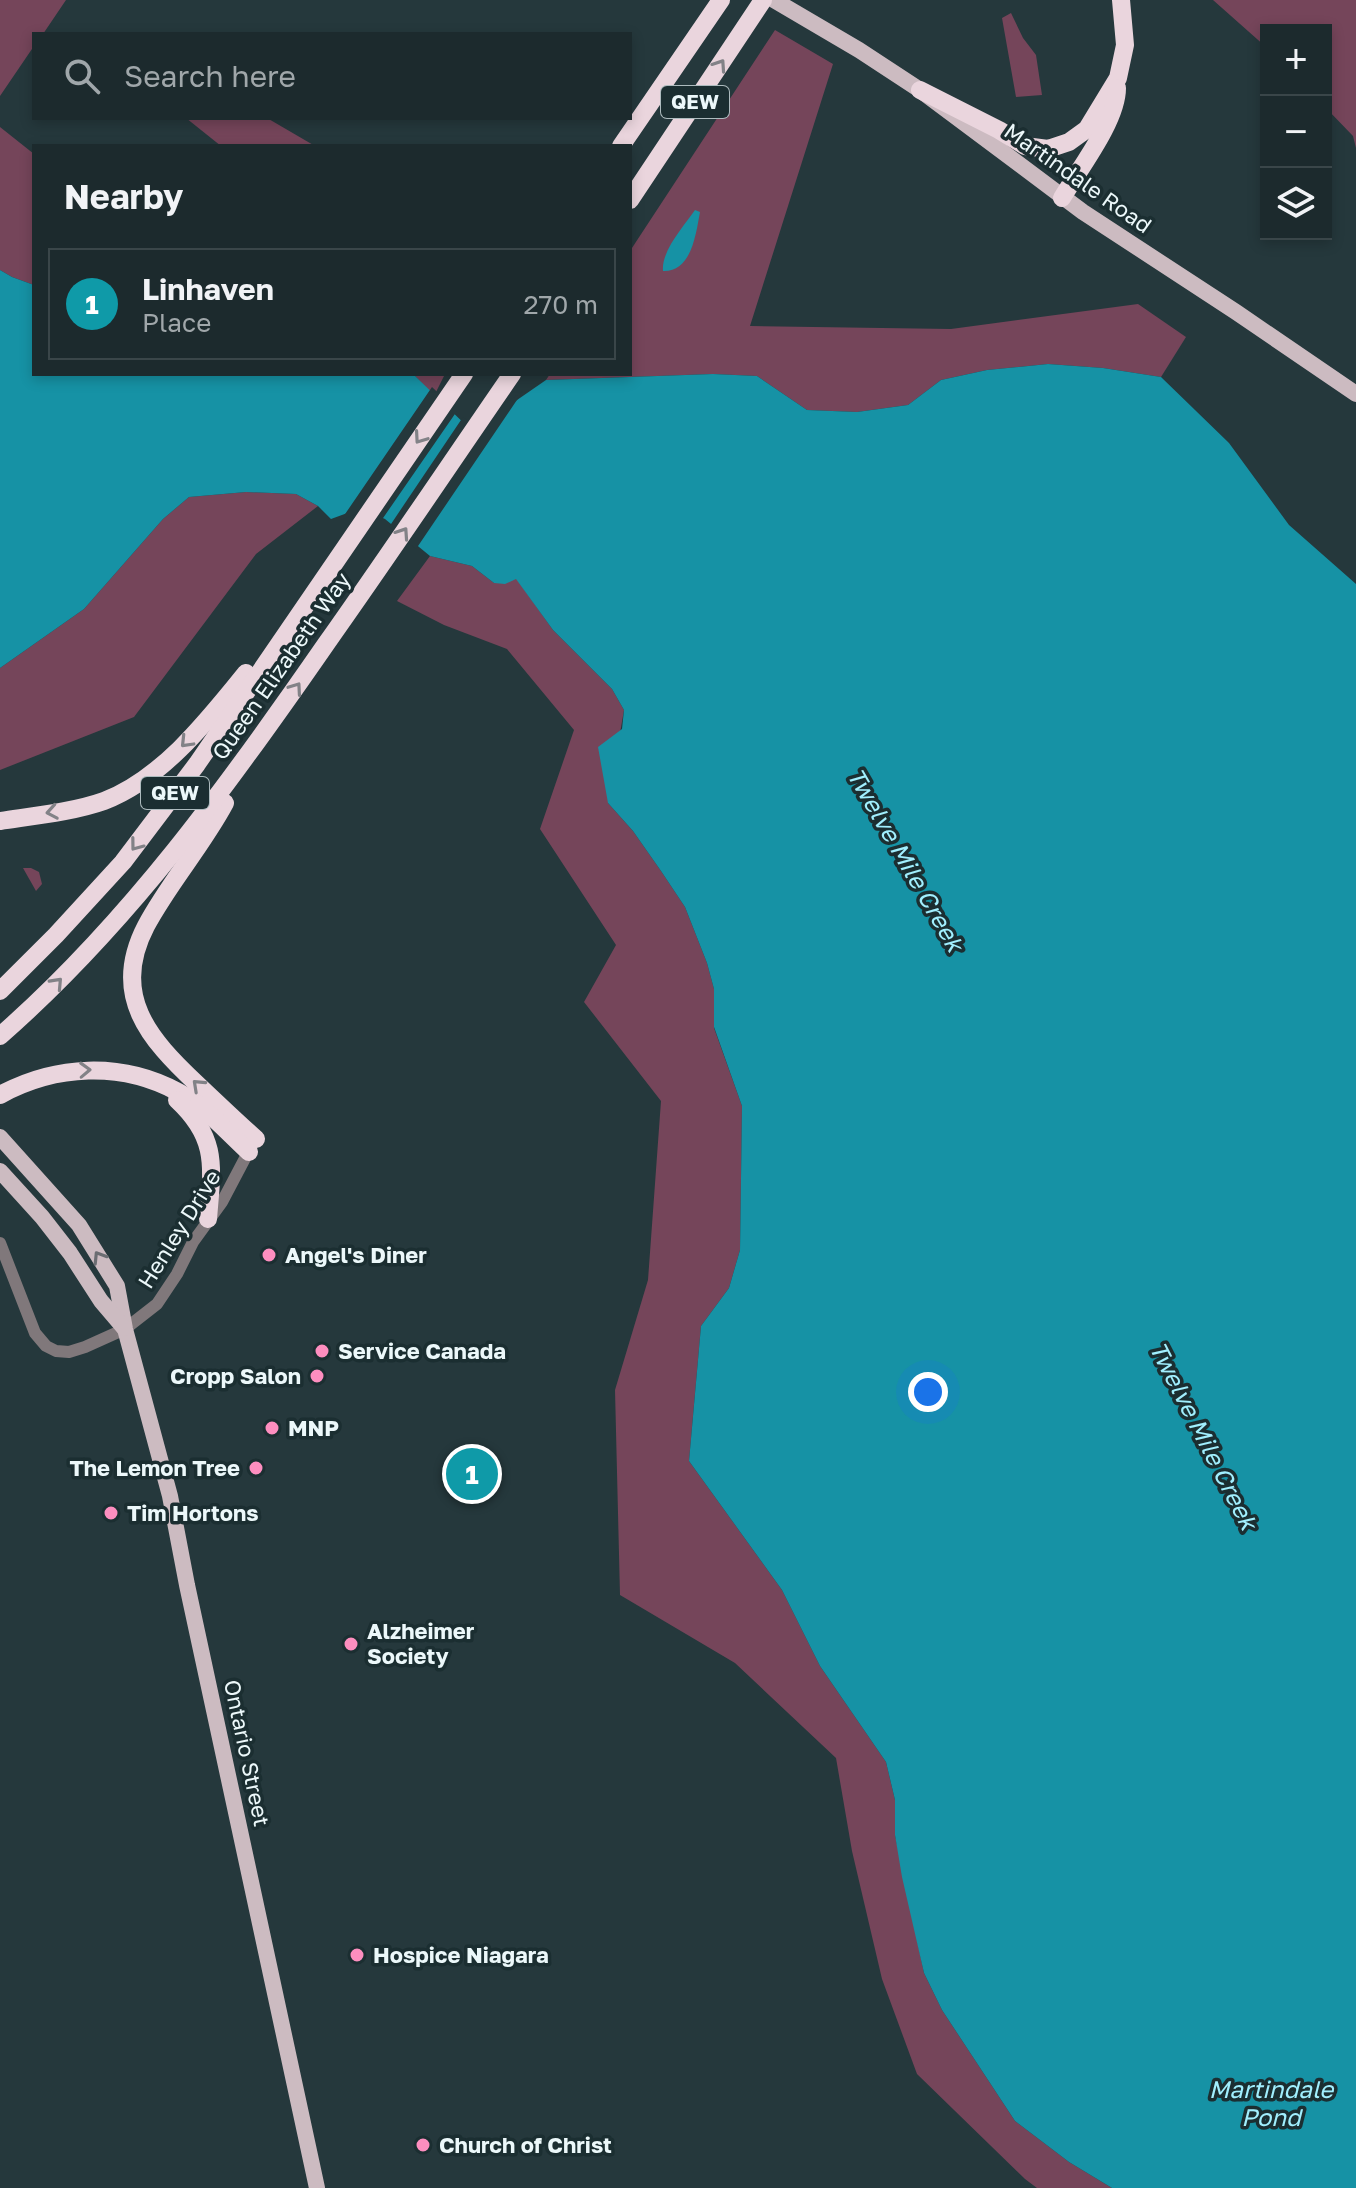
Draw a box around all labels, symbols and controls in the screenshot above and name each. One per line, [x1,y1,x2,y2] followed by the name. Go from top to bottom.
[1260,24,1332,240] map controls
[1260,24,1332,96] button: +
[32,32,632,120] search box
[60,54,104,98] icon: search
[124,58,296,94] text: Search here
[710,59,725,74] one-way arrow
[661,86,729,118] road number: QEW
[1260,96,1332,168] button: −
[999,117,1157,238] street label: Martindale Road
[1260,168,1332,240] button: layers
[64,176,184,216] text: Nearby
[142,271,274,307] text: Linhaven
[85,289,99,320] text: 1
[524,289,598,320] text: 270 m
[142,307,211,338] text: Place
[415,430,430,444] one-way arrow
[393,527,408,542] one-way arrow
[206,567,356,765] street label: Queen Elizabeth Way
[286,683,301,697] one-way arrow
[181,733,195,747] one-way arrow
[842,762,972,958] water label: Twelve Mile Creek
[141,777,209,809] road number: QEW
[45,803,58,820] one-way arrow
[131,836,146,850] one-way arrow
[48,977,62,992] one-way arrow
[79,1062,92,1079] one-way arrow
[193,1081,208,1095] one-way arrow
[131,1165,226,1293] street label: Henley Drive
[285,1241,427,1268] place label: Angel's Diner
[260,1246,278,1264] marker: Angel's Diner
[93,1252,108,1266] one-way arrow
[1144,1336,1265,1536] water label: Twelve Mile Creek
[338,1337,506,1364] place label: Service Canada
[313,1342,331,1360] marker: Service Canada
[170,1362,301,1389] place label: Cropp Salon
[308,1367,326,1385] marker: Cropp Salon
[908,1372,948,1412] your location
[288,1414,339,1441] place label: MNP
[263,1419,281,1437] marker: MNP
[446,1444,498,1504] pin: 1
[69,1454,240,1481] place label: The Lemon Tree
[247,1459,265,1477] marker: The Lemon Tree
[127,1499,259,1526] place label: Tim Hortons
[102,1504,120,1522] marker: Tim Hortons
[367,1617,475,1669] place label: Alzheimer Society
[342,1635,360,1653] marker: Alzheimer Society
[219,1677,276,1829] street label: Ontario Street
[373,1941,549,1968] place label: Hospice Niagara
[348,1946,366,1964] marker: Hospice Niagara
[1209,2074,1335,2131] water label: Martindale Pond
[439,2131,612,2158] place label: Church of Christ
[414,2136,432,2154] marker: Church of Christ

